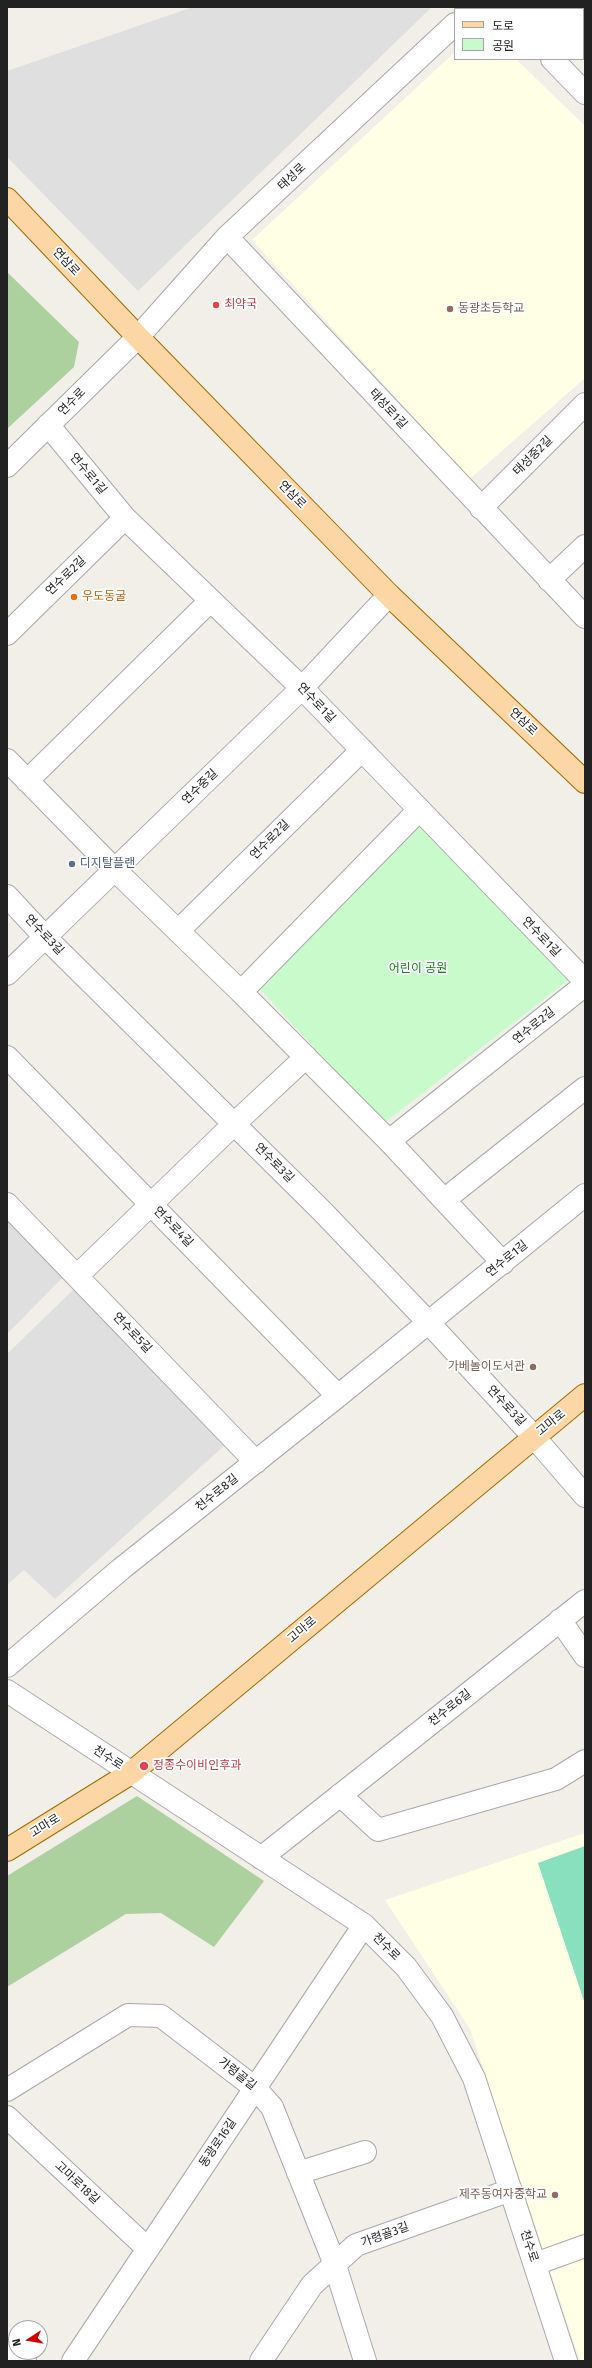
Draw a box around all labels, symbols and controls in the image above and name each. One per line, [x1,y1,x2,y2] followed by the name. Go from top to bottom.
[454,8,584,60] legend
[492,19,514,33] text: 도로
[492,39,514,53] text: 공원
[275,160,309,194] street label: 태성로
[49,245,83,279] street label: 연삼로
[224,298,257,312] place label: 최약국
[211,300,221,310] marker: 최약국
[458,302,524,316] place label: 동광초등학교
[445,304,455,314] marker: 동광초등학교
[55,385,89,419] street label: 연수로
[366,386,410,432] street label: 태성로1길
[510,433,556,479] street label: 태성중2길
[67,450,109,498] street label: 연수로1길
[275,478,309,512] street label: 연삼로
[43,553,89,599] street label: 연수로2길
[82,590,126,604] place label: 우도동굴
[69,592,79,602] marker: 우도동굴
[294,680,338,726] street label: 연수로1길
[506,705,540,739] street label: 연삼로
[179,766,221,808] street label: 연수중길
[247,817,293,863] street label: 연수로2길
[80,857,135,871] place label: 디지탈플랜
[67,859,77,869] marker: 디지탈플랜
[21,912,67,958] street label: 연수로3길
[519,914,563,960] street label: 연수로1길
[389,962,447,976] park label: 어린이 공원
[510,1005,558,1047] street label: 연수로2길
[251,1140,297,1186] street label: 연수로3길
[150,1204,196,1250] street label: 연수로4길
[483,1238,531,1280] street label: 연수로1길
[109,1310,155,1356] street label: 연수로5길
[448,1360,525,1374] place label: 가베놀이도서관
[528,1362,538,1372] marker: 가베놀이도서관
[484,1383,528,1429] street label: 연수로3길
[534,1407,568,1439] street label: 고마로
[193,1471,241,1515] street label: 천수로8길
[285,1614,319,1646] street label: 고마로
[426,1687,474,1729] street label: 천수로6길
[90,1743,126,1773] street label: 천수로
[153,1759,241,1773] place label: 정종수이비인후과
[138,1760,150,1772] marker: 정종수이비인후과
[27,1811,63,1841] street label: 고마로
[369,1930,403,1964] street label: 천수로
[215,2055,259,2093] street label: 가령골길
[196,2116,240,2170] street label: 동광로16길
[52,2159,102,2207] street label: 고마로18길
[459,2188,547,2202] place label: 제주동여자중학교
[550,2190,560,2200] marker: 제주동여자중학교
[359,2220,411,2250] street label: 가령골3길
[517,2228,541,2264] street label: 천수로
[8,2320,48,2360] north arrow
[10,2337,24,2347] text: N

